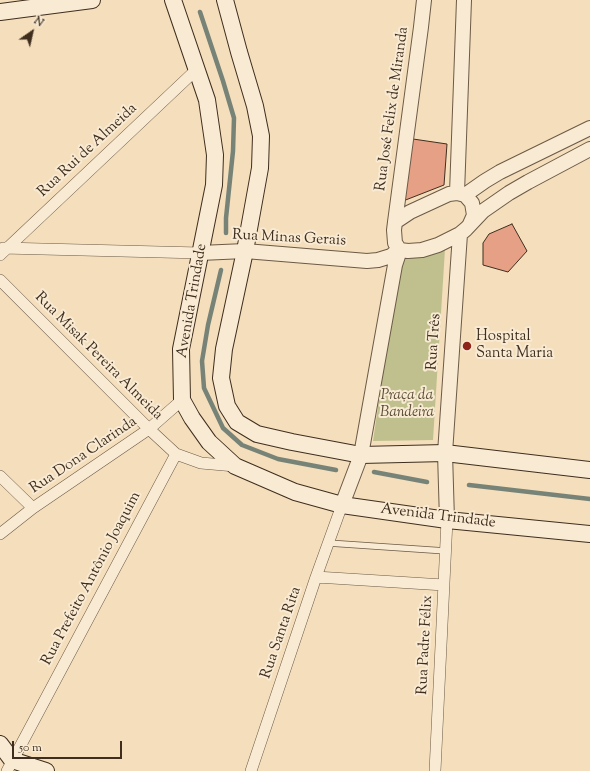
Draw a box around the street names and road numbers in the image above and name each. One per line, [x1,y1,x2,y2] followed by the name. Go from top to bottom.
[373,26,413,192] street label: Rua José Felix de Miranda
[35,100,141,202] street label: Rua Rui de Almeida
[232,227,346,251] street label: Rua Minas Gerais
[174,242,212,360] street label: Avenida Trindade
[30,289,166,425] street label: Rua Misak Pereira Almeida
[424,313,446,371] street label: Rua Três
[27,414,141,498] street label: Rua Dona Clarinda
[39,489,145,669] street label: Rua Prefeito Antônio Joaquim
[379,501,497,533] street label: Avenida Trindade
[258,585,306,681] street label: Rua Santa Rita
[414,595,438,695] street label: Rua Padre Félix

